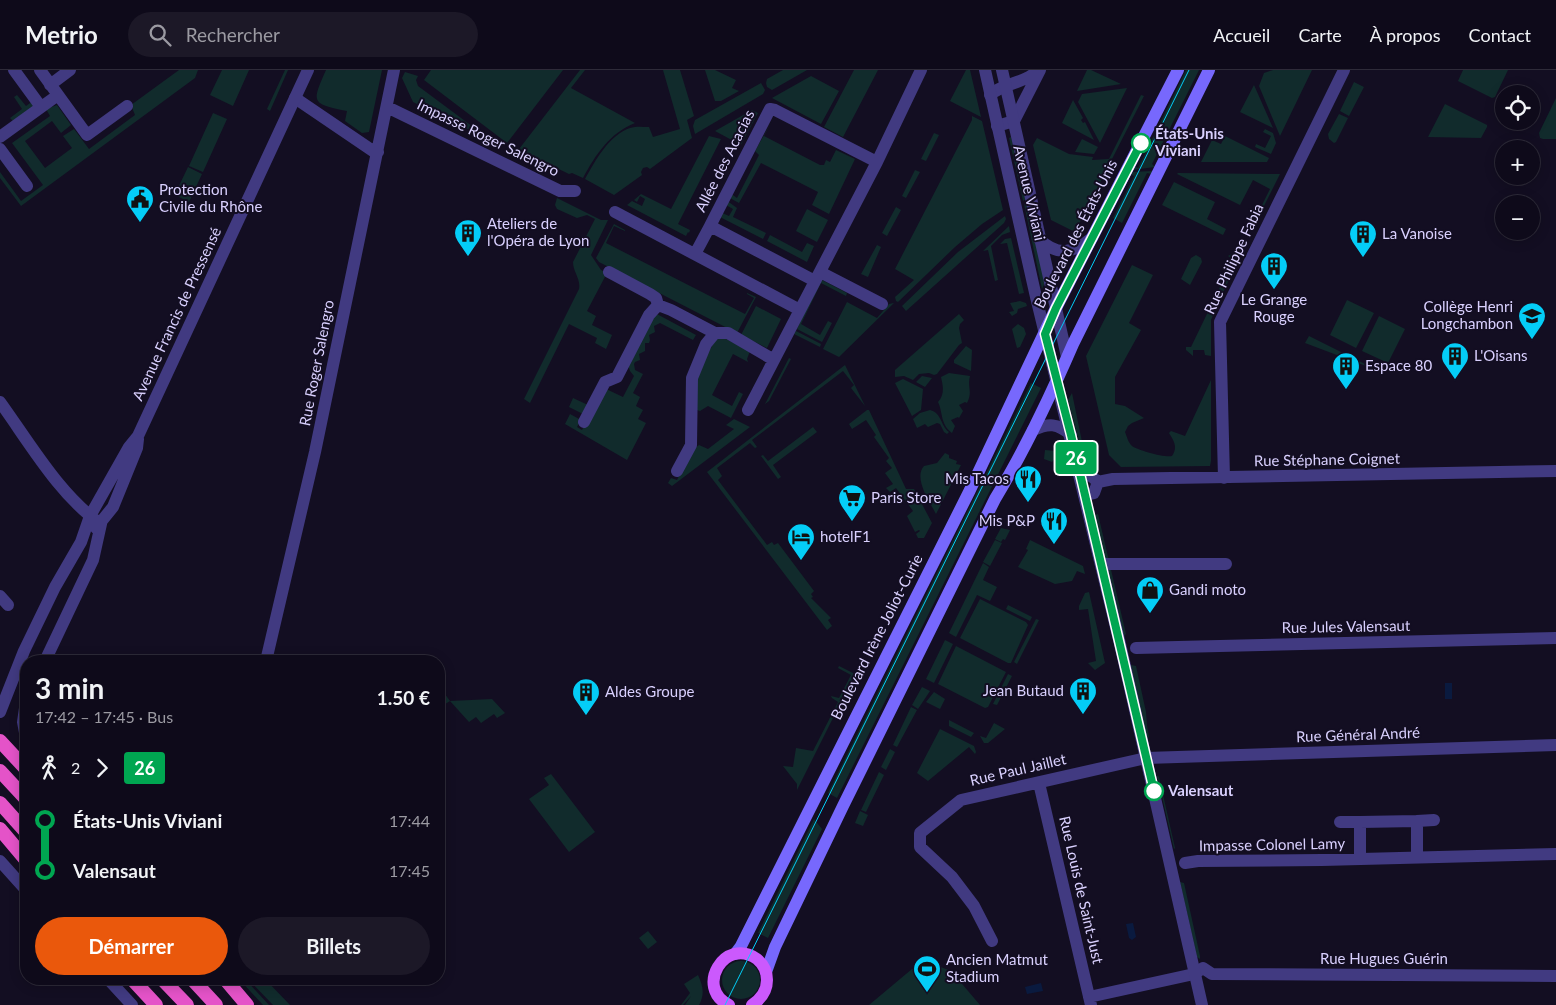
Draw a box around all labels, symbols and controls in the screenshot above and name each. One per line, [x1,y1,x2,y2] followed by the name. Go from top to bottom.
[128,12,478,57] search box
[25,20,98,49] text: Metrio
[146,21,174,49] icon: search
[186,23,280,46] text: Rechercher
[1213,24,1270,46] text: Accueil
[1298,24,1342,46] text: Carte
[1370,24,1441,46] text: À propos
[1469,24,1531,46] text: Contact
[1495,85,1540,240] map controls
[1495,85,1540,130] button: locate
[414,95,562,179] street label: Impasse Roger Salengro
[691,106,758,215] street label: Allée des Acacias
[1154,124,1224,159] place label: États-Unis Viviani
[1131,133,1151,153] marker: États-Unis Viviani
[1495,140,1540,185] button: +
[1010,143,1050,242] street label: Avenue Viviani
[1030,156,1120,311] street label: Boulevard des États-Unis
[159,180,262,215] place label: Protection Civile du Rhône
[125,184,155,223] public building icon: Protection Civile du Rhône
[1495,195,1540,240] button: −
[1200,200,1267,317] street label: Rue Philippe Fabia
[487,214,589,249] place label: Ateliers de l'Opéra de Lyon
[453,218,483,257] building icon: Ateliers de l'Opéra de Lyon
[1348,219,1378,258] building icon: La Vanoise
[128,224,224,403] street label: Avenue Francis de Pressensé
[1382,224,1452,242] place label: La Vanoise
[1259,251,1289,290] building icon: Le Grange Rouge
[1241,290,1307,325] place label: Le Grange Rouge
[1421,297,1513,332] place label: Collège Henri Longchambon
[295,298,337,427] street label: Rue Roger Salengro
[1517,301,1547,340] school or university icon: Collège Henri Longchambon
[1440,341,1470,380] building icon: L'Oisans
[1474,346,1528,364] place label: L'Oisans
[1331,351,1361,390] building icon: Espace 80
[1365,356,1432,374] place label: Espace 80
[1054,442,1098,474] line badge: 26
[1066,447,1086,469] text: 26
[1254,449,1401,469] street label: Rue Stéphane Coignet
[1013,464,1043,503] restaurant icon: Mis Tacos
[945,469,1009,487] place label: Mis Tacos
[837,483,867,522] supermarket icon: Paris Store
[871,488,941,506] place label: Paris Store
[1039,506,1069,545] restaurant icon: Mis P&P
[979,511,1035,529] place label: Mis P&P
[786,522,816,561] hotel icon: hotelF1
[820,527,871,545] place label: hotelF1
[826,551,926,722] street label: Boulevard Irène Joliot-Curie
[1135,575,1165,614] shop icon: Gandi moto
[1169,580,1246,598] place label: Gandi moto
[1282,616,1411,636] street label: Rue Jules Valensaut
[35,671,104,705] text: 3 min
[1068,676,1098,715] building icon: Jean Butaud
[571,677,601,716] building icon: Aldes Groupe
[983,681,1064,699] place label: Jean Butaud
[605,682,695,700] place label: Aldes Groupe
[377,686,430,709] text: 1.50 €
[35,707,173,726] text: 17:42 – 17:45 · Bus
[1296,723,1420,745] street label: Rue Général André
[968,749,1068,789] street label: Rue Paul Jaillet
[35,754,63,782] icon: walk
[88,754,116,782] icon: forward
[134,757,155,779] text: 26
[71,758,80,777] text: 2
[1144,781,1164,801] marker: Valensaut
[1167,781,1234,799] place label: Valensaut
[73,809,222,832] text: États-Unis Viviani
[389,811,430,830] text: 17:44
[1056,814,1108,966] street label: Rue Louis de Saint-Just
[1199,834,1345,854] street label: Impasse Colonel Lamy
[73,859,156,882] text: Valensaut
[389,861,430,880] text: 17:45
[35,917,228,975] button: Démarrer
[238,917,430,975] button: Billets
[1320,949,1448,967] street label: Rue Hugues Guérin
[946,950,1049,985] place label: Ancien Matmut Stadium
[912,954,942,993] sports icon: Ancien Matmut Stadium

